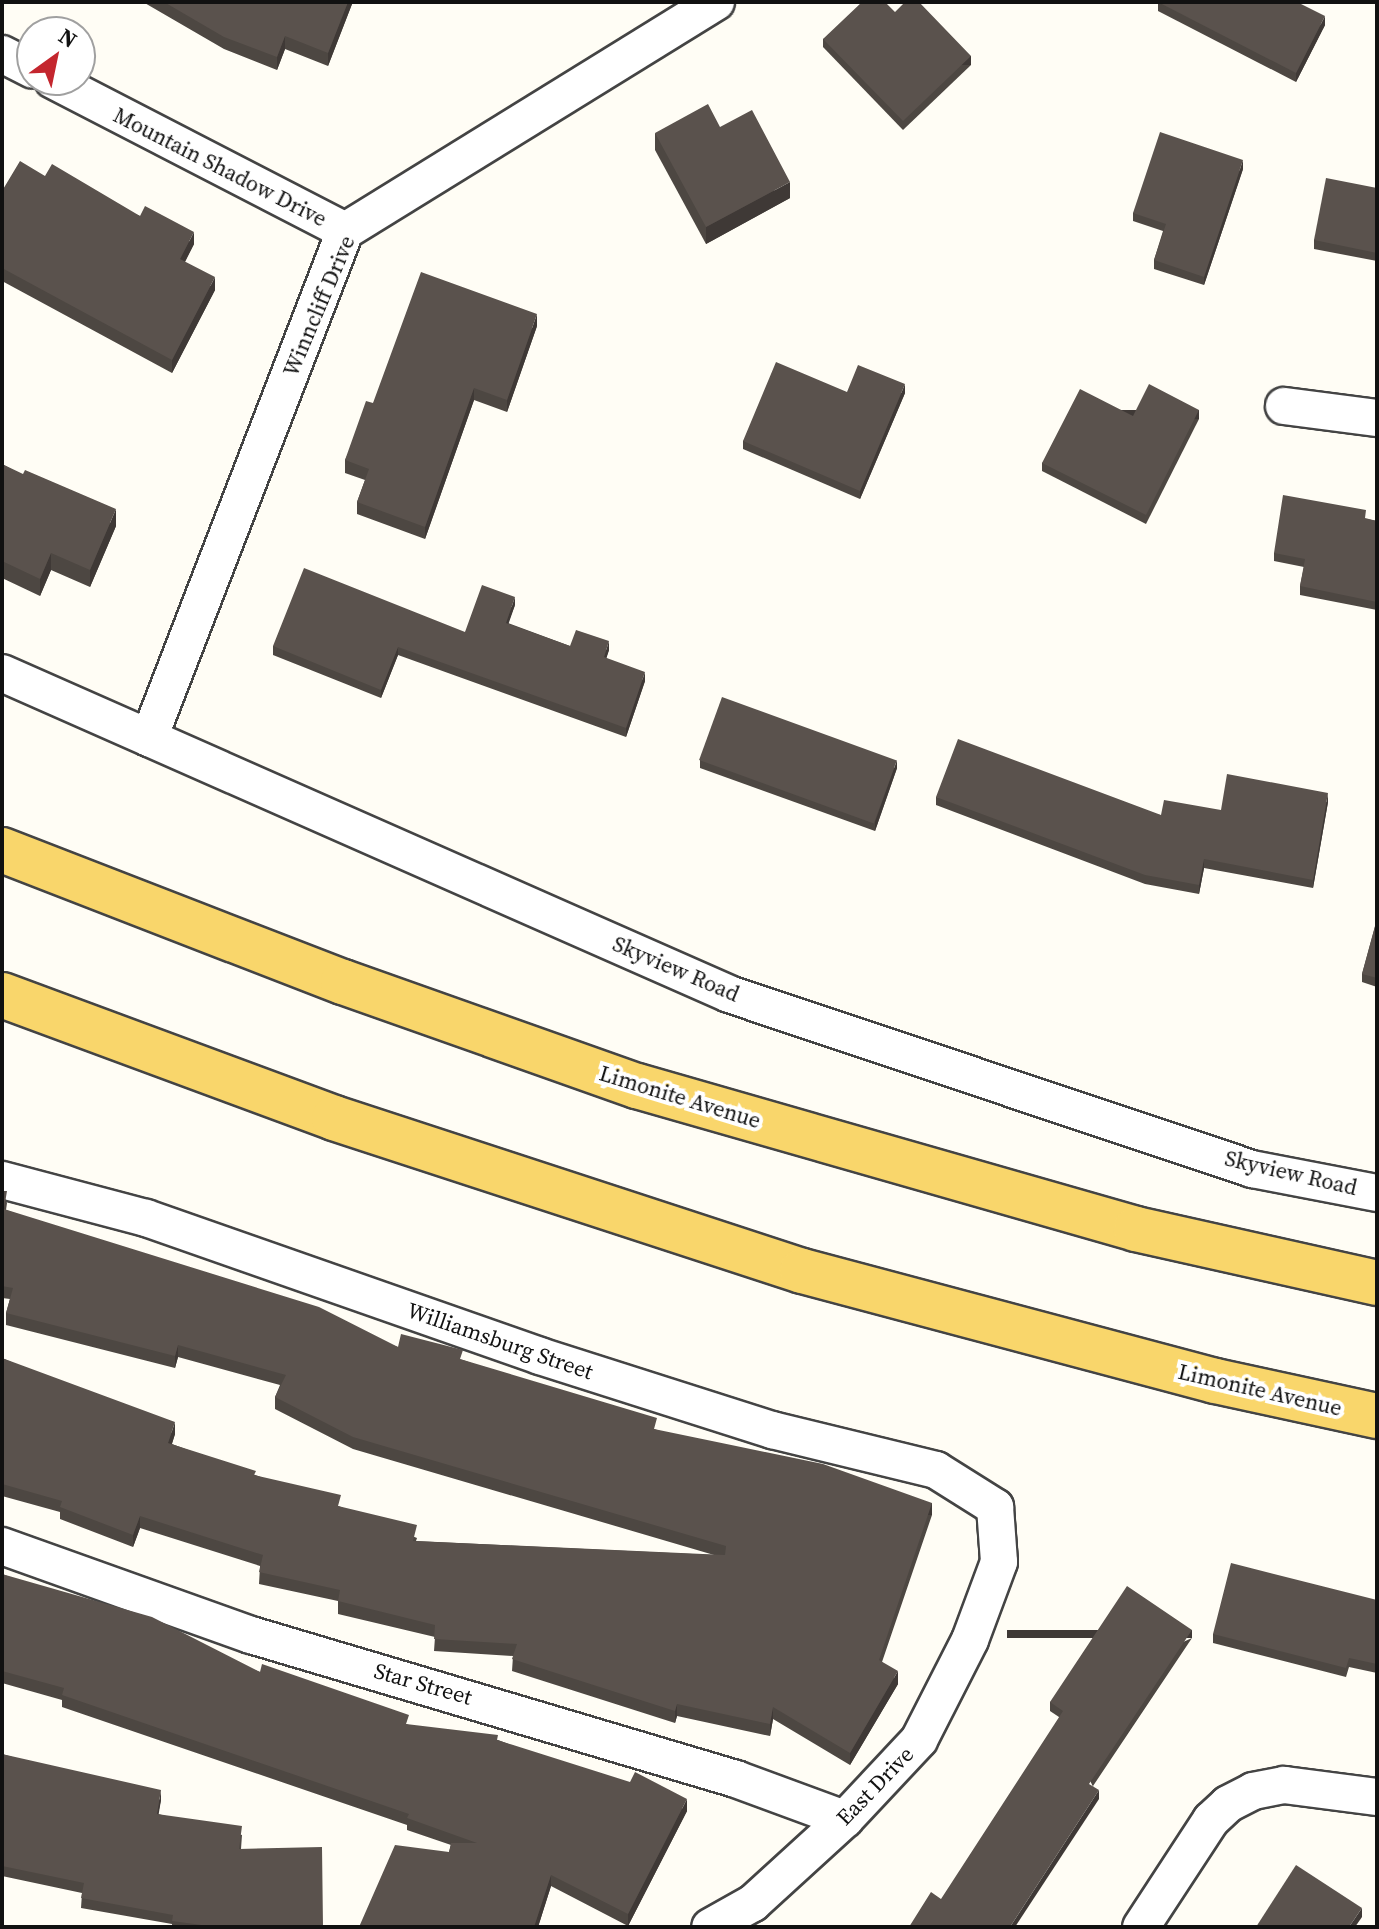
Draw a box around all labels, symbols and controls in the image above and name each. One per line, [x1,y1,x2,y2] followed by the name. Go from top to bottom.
[16,16,96,96] north arrow
[53,21,83,54] text: N
[109,102,331,232] street label: Mountain Shadow Drive
[278,232,360,380] street label: Winncliff Drive
[609,930,743,1008] street label: Skyview Road
[596,1060,764,1134] street label: Limonite Avenue
[1222,1145,1360,1201] street label: Skyview Road
[404,1297,596,1385] street label: Williamsburg Street
[1176,1358,1344,1422] street label: Limonite Avenue
[371,1657,475,1711] street label: Star Street
[831,1741,919,1831] street label: East Drive

